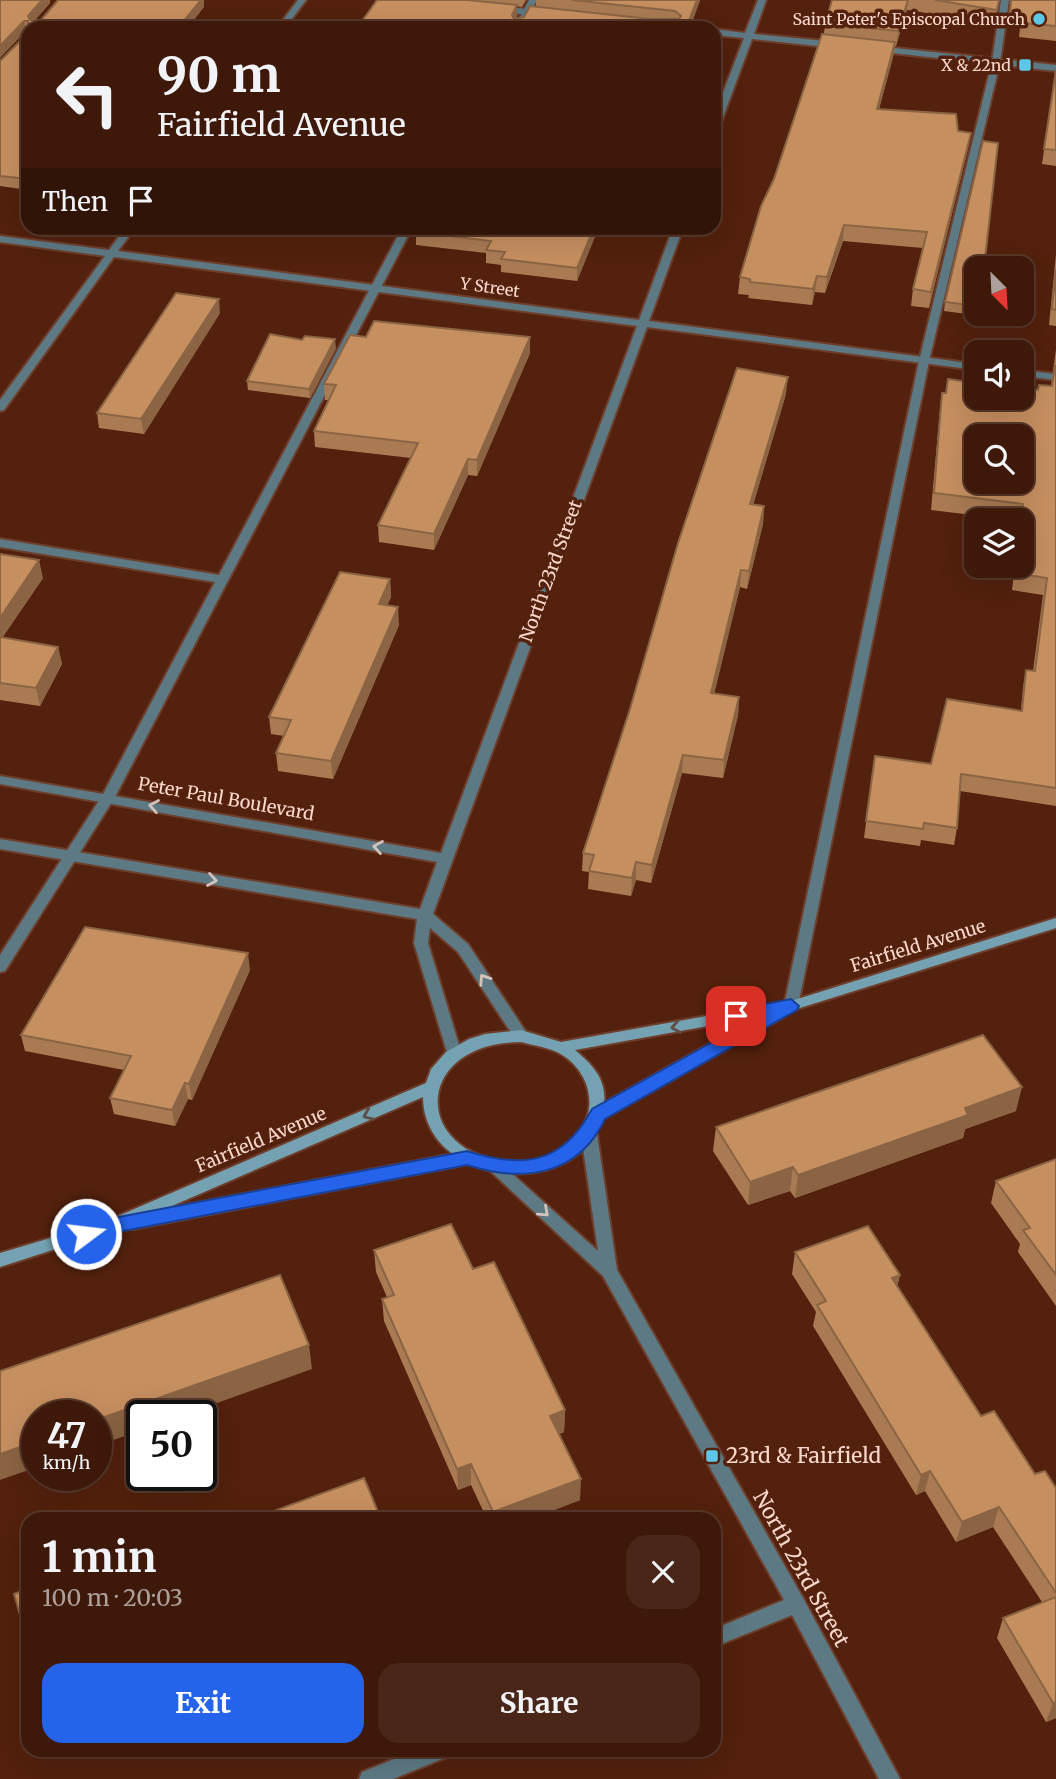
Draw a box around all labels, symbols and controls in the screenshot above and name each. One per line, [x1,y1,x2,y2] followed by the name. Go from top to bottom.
[792,9,1025,29] place label: Saint Peter's Episcopal Church
[1031,11,1047,27] marker: Saint Peter's Episcopal Church
[157,44,281,105] text: 90 m
[42,49,133,140] icon: left
[941,55,1011,75] place label: X & 22nd
[1017,57,1033,73] marker: X & 22nd
[157,105,406,145] text: Fairfield Avenue
[122,182,160,220] icon: arrive
[42,185,108,218] text: Then
[964,256,1034,326] north arrow
[964,256,1034,578] map controls
[458,273,522,301] street label: Y Street
[964,340,1034,410] button: sound
[964,424,1034,494] button: search
[514,497,587,645] street label: North 23rd Street
[964,508,1034,578] button: layers
[136,772,316,825] street label: Peter Paul Boulevard
[148,799,160,814] one-way arrow
[372,840,384,855] one-way arrow
[206,872,218,887] one-way arrow
[848,914,988,977] street label: Fairfield Avenue
[479,973,492,986] one-way arrow
[706,986,766,1046] pin
[717,997,755,1035] icon: arrive
[670,1019,682,1034] one-way arrow
[192,1102,330,1177] street label: Fairfield Avenue
[362,1106,374,1120] one-way arrow
[49,1197,123,1271] position arrow
[536,1204,549,1217] one-way arrow
[126,1400,217,1491] speed limit sign: 50
[47,1414,86,1458] text: 47
[726,1442,882,1469] place label: 23rd & Fairfield
[704,1448,720,1464] marker: 23rd & Fairfield
[43,1451,90,1474] text: km/h
[747,1486,856,1652] street label: North 23rd Street
[42,1531,156,1583] text: 1 min
[626,1535,700,1609] button: close
[42,1583,183,1612] text: 100 m · 20:03
[42,1663,364,1743] button: Exit
[378,1663,700,1743] button: Share

